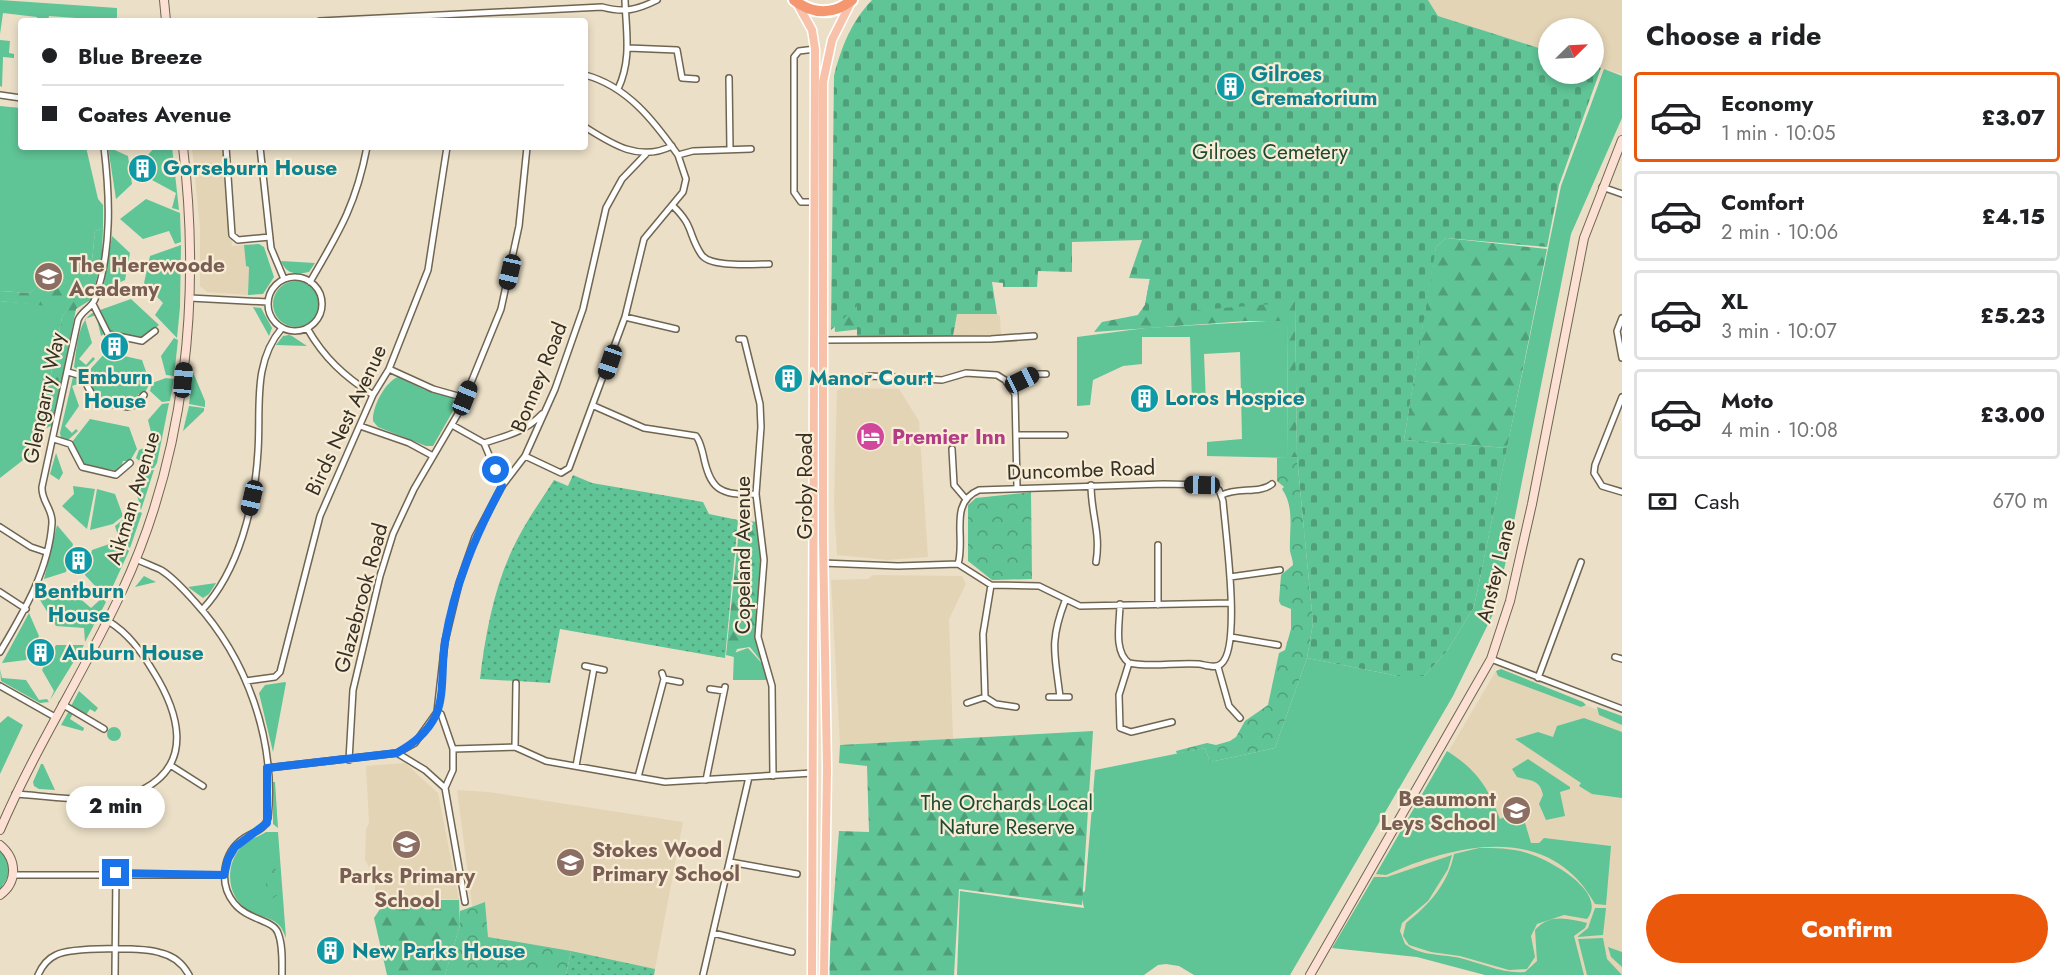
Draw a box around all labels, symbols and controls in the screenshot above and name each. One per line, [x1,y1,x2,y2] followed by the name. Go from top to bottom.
[1646,16,1821,55] text: Choose a ride
[1538,18,1604,84] north arrow
[1538,18,1604,84] map controls
[78,40,202,72] text: Blue Breeze
[1251,59,1377,113] place label: Gilroes Crematorium
[1214,70,1246,102] building icon: Gilroes Crematorium
[1721,87,1813,119] text: Economy
[1649,90,1703,144] icon: car
[78,98,231,130] text: Coates Avenue
[1982,101,2045,133] text: £3.07
[1721,119,1836,148] text: 1 min · 10:05
[1192,137,1349,167] park label: Gilroes Cemetery
[126,152,158,184] building icon: Gorseburn House
[163,153,337,183] place label: Gorseburn House
[1721,186,1804,218] text: Comfort
[1649,189,1703,243] icon: car
[1982,200,2045,232] text: £4.15
[1721,218,1838,247] text: 2 min · 10:06
[68,250,225,304] place label: The Herewoode Academy
[497,252,523,292] car
[32,261,64,293] school or university icon: The Herewoode Academy
[1721,285,1748,317] text: XL
[1649,288,1703,342] icon: car
[1980,299,2045,331] text: £5.23
[503,317,575,437] street label: Bonney Road
[1721,317,1837,346] text: 3 min · 10:07
[15,329,73,466] street label: Glengarry Way
[99,330,131,362] building icon: Emburn House
[298,339,394,500] street label: Birds Nest Avenue
[596,342,624,382] car
[172,361,194,399] car
[77,362,153,416] place label: Emburn House
[772,362,804,394] building icon: Manor Court
[809,363,933,393] place label: Manor Court
[1002,364,1042,396] car
[450,378,480,418] car
[1128,382,1160,414] building icon: Loros Hospice
[1165,383,1305,413] place label: Loros Hospice
[1721,384,1774,416] text: Moto
[1649,387,1703,441] icon: car
[1980,398,2045,430] text: £3.00
[1721,416,1838,445] text: 4 min · 10:08
[855,421,887,453] hotel icon: Premier Inn
[892,422,1006,452] place label: Premier Inn
[99,428,168,568] street label: Aikman Avenue
[790,432,820,540] street label: Groby Road
[1006,452,1156,488] street label: Duncombe Road
[482,456,509,483] route start
[728,476,758,634] street label: Copeland Avenue
[1184,476,1220,494] car
[239,478,265,518] car
[1646,485,1679,518] icon: cash
[1694,485,1740,517] text: Cash
[1992,487,2048,516] text: 670 m
[1469,516,1523,626] street label: Anstey Lane
[327,520,395,676] street label: Glazebrook Road
[63,544,95,576] building icon: Bentburn House
[34,576,124,630] place label: Bentburn House
[25,637,57,669] building icon: Auburn House
[61,638,204,668] place label: Auburn House
[1380,784,1496,838] place label: Beaumont Leys School
[66,786,166,828] callout: 2 min
[921,788,1093,842] park label: The Orchards Local Nature Reserve
[89,792,142,821] text: 2 min
[1501,795,1533,827] school or university icon: Beaumont Leys School
[391,829,423,861] school or university icon: Parks Primary School
[592,835,740,889] place label: Stokes Wood Primary School
[555,846,587,878] school or university icon: Stokes Wood Primary School
[102,859,129,886] route end
[339,861,476,915] place label: Parks Primary School
[1646,894,2048,963] button: Confirm
[315,935,347,967] building icon: New Parks House
[352,936,526,966] place label: New Parks House

